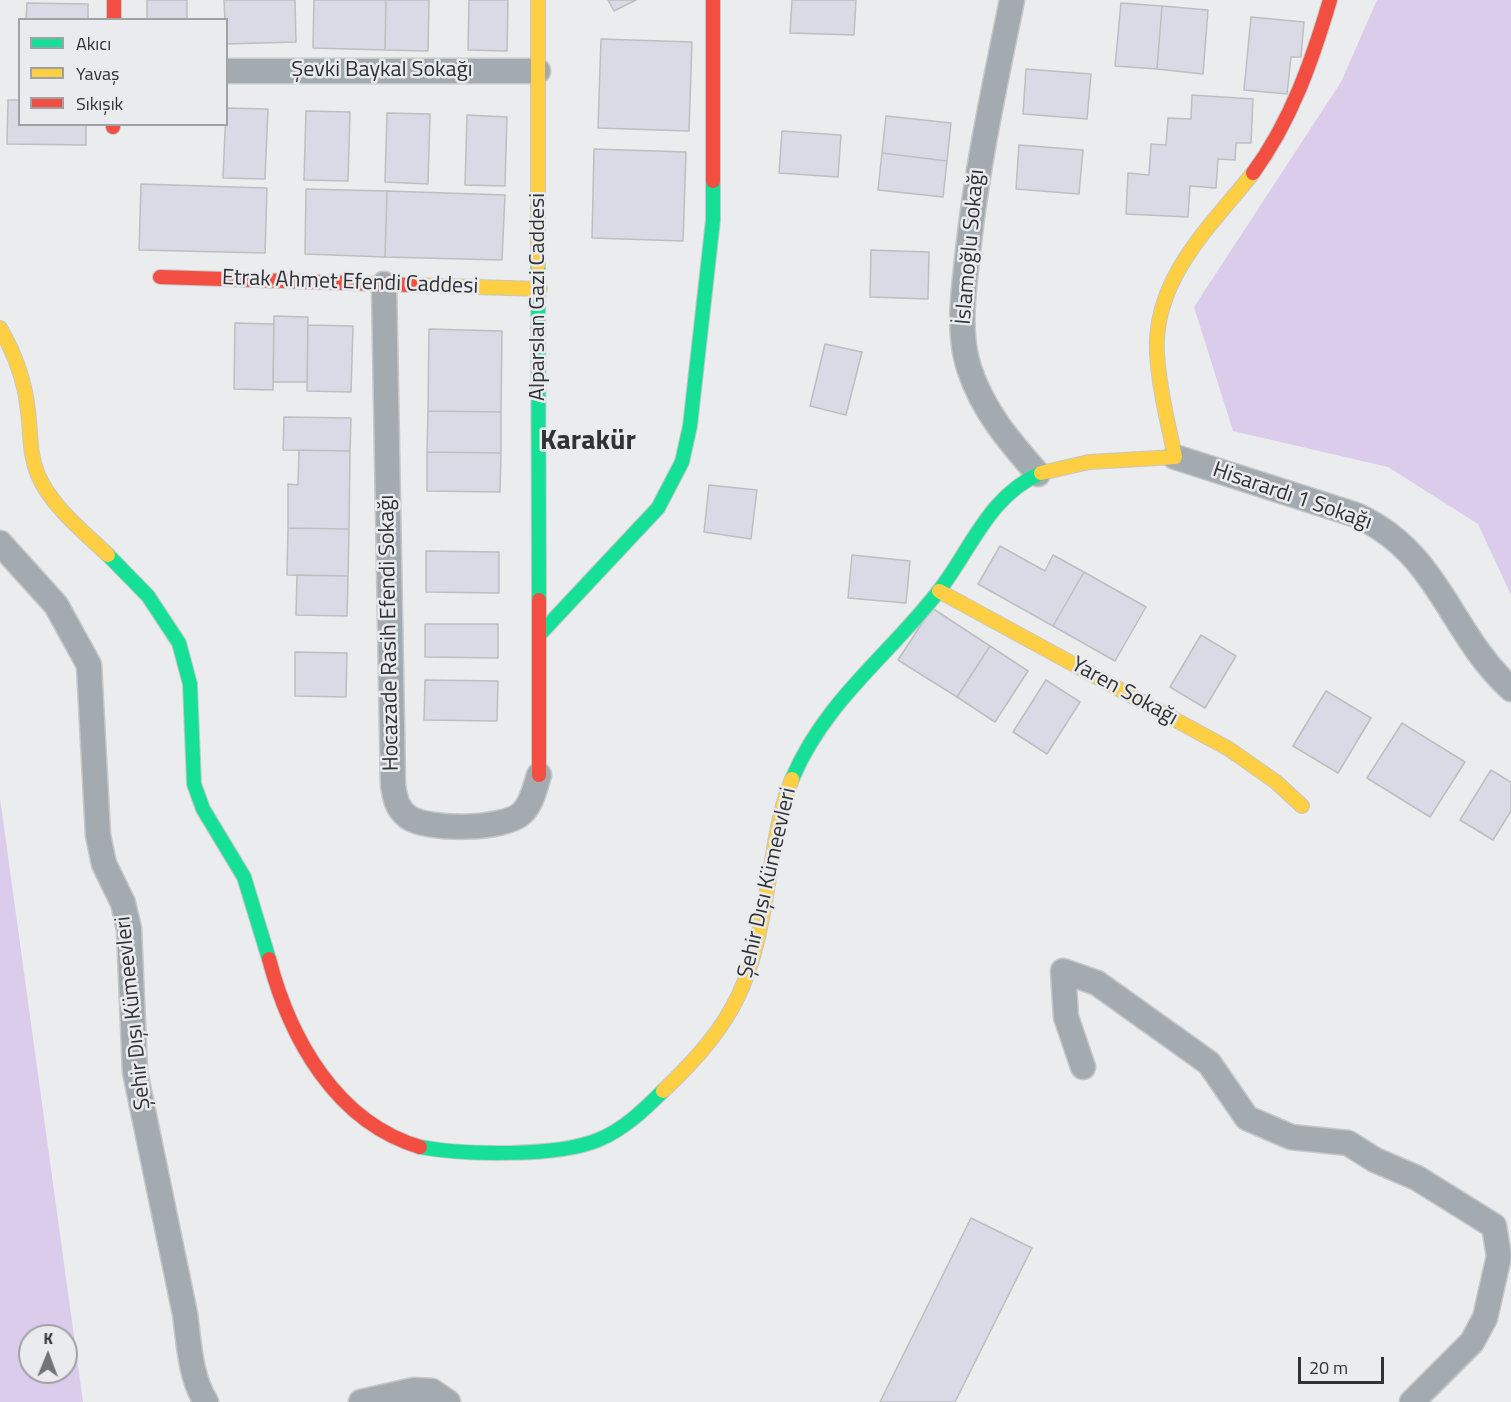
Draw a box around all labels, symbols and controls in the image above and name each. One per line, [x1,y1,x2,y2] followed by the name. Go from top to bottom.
[18,18,228,126] legend
[76,30,111,57] text: Akıcı
[291,58,473,84] street label: Şevki Baykal Sokağı
[76,60,119,87] text: Yavaş
[76,90,123,117] text: Sıkışık
[951,168,991,326] street label: İslamoğlu Sokağı
[526,193,552,401] street label: Alparslan Gazi Caddesi
[221,265,479,301] street label: Etrak Ahmet Efendi Caddesi
[540,425,636,459] district label: Karakür
[1209,457,1375,537] street label: Hisarardı 1 Sokağı
[374,495,406,771] street label: Hocazade Rasih Efendi Sokağı
[1066,652,1182,732] street label: Yaren Sokağı
[733,785,803,981] street label: Şehir Dışı Kümeevleri
[111,915,157,1111] street label: Şehir Dışı Kümeevleri
[18,1324,78,1384] north arrow
[43,1326,53,1350] text: K
[1301,1345,1386,1383] scale bar
[1309,1354,1348,1381] text: 20 m

